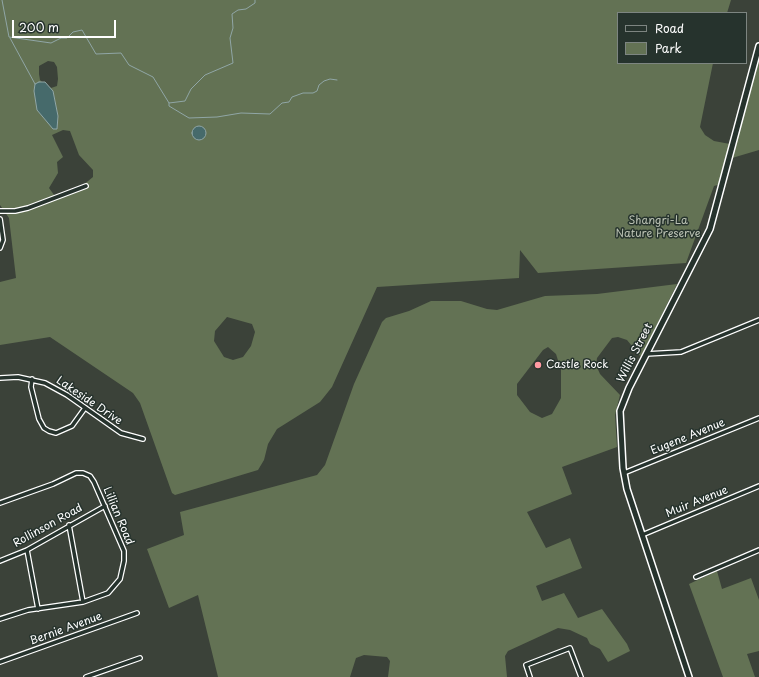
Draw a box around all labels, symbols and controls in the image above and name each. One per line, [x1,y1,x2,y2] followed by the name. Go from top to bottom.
[14,12,118,38] scale bar
[617,12,747,64] legend
[19,18,59,36] text: 200 m
[655,19,684,37] text: Road
[655,39,682,57] text: Park
[615,214,701,240] park label: Shangri-La Nature Preserve
[614,321,656,385] street label: Willis Street
[546,358,609,372] place label: Castle Rock
[533,360,543,370] marker: Castle Rock
[53,374,125,428] street label: Lakeside Drive
[649,416,727,458] street label: Eugene Avenue
[664,484,730,520] street label: Muir Avenue
[100,485,136,547] street label: Lillian Road
[11,502,85,550] street label: Rollinson Road
[28,610,104,648] street label: Bernie Avenue

